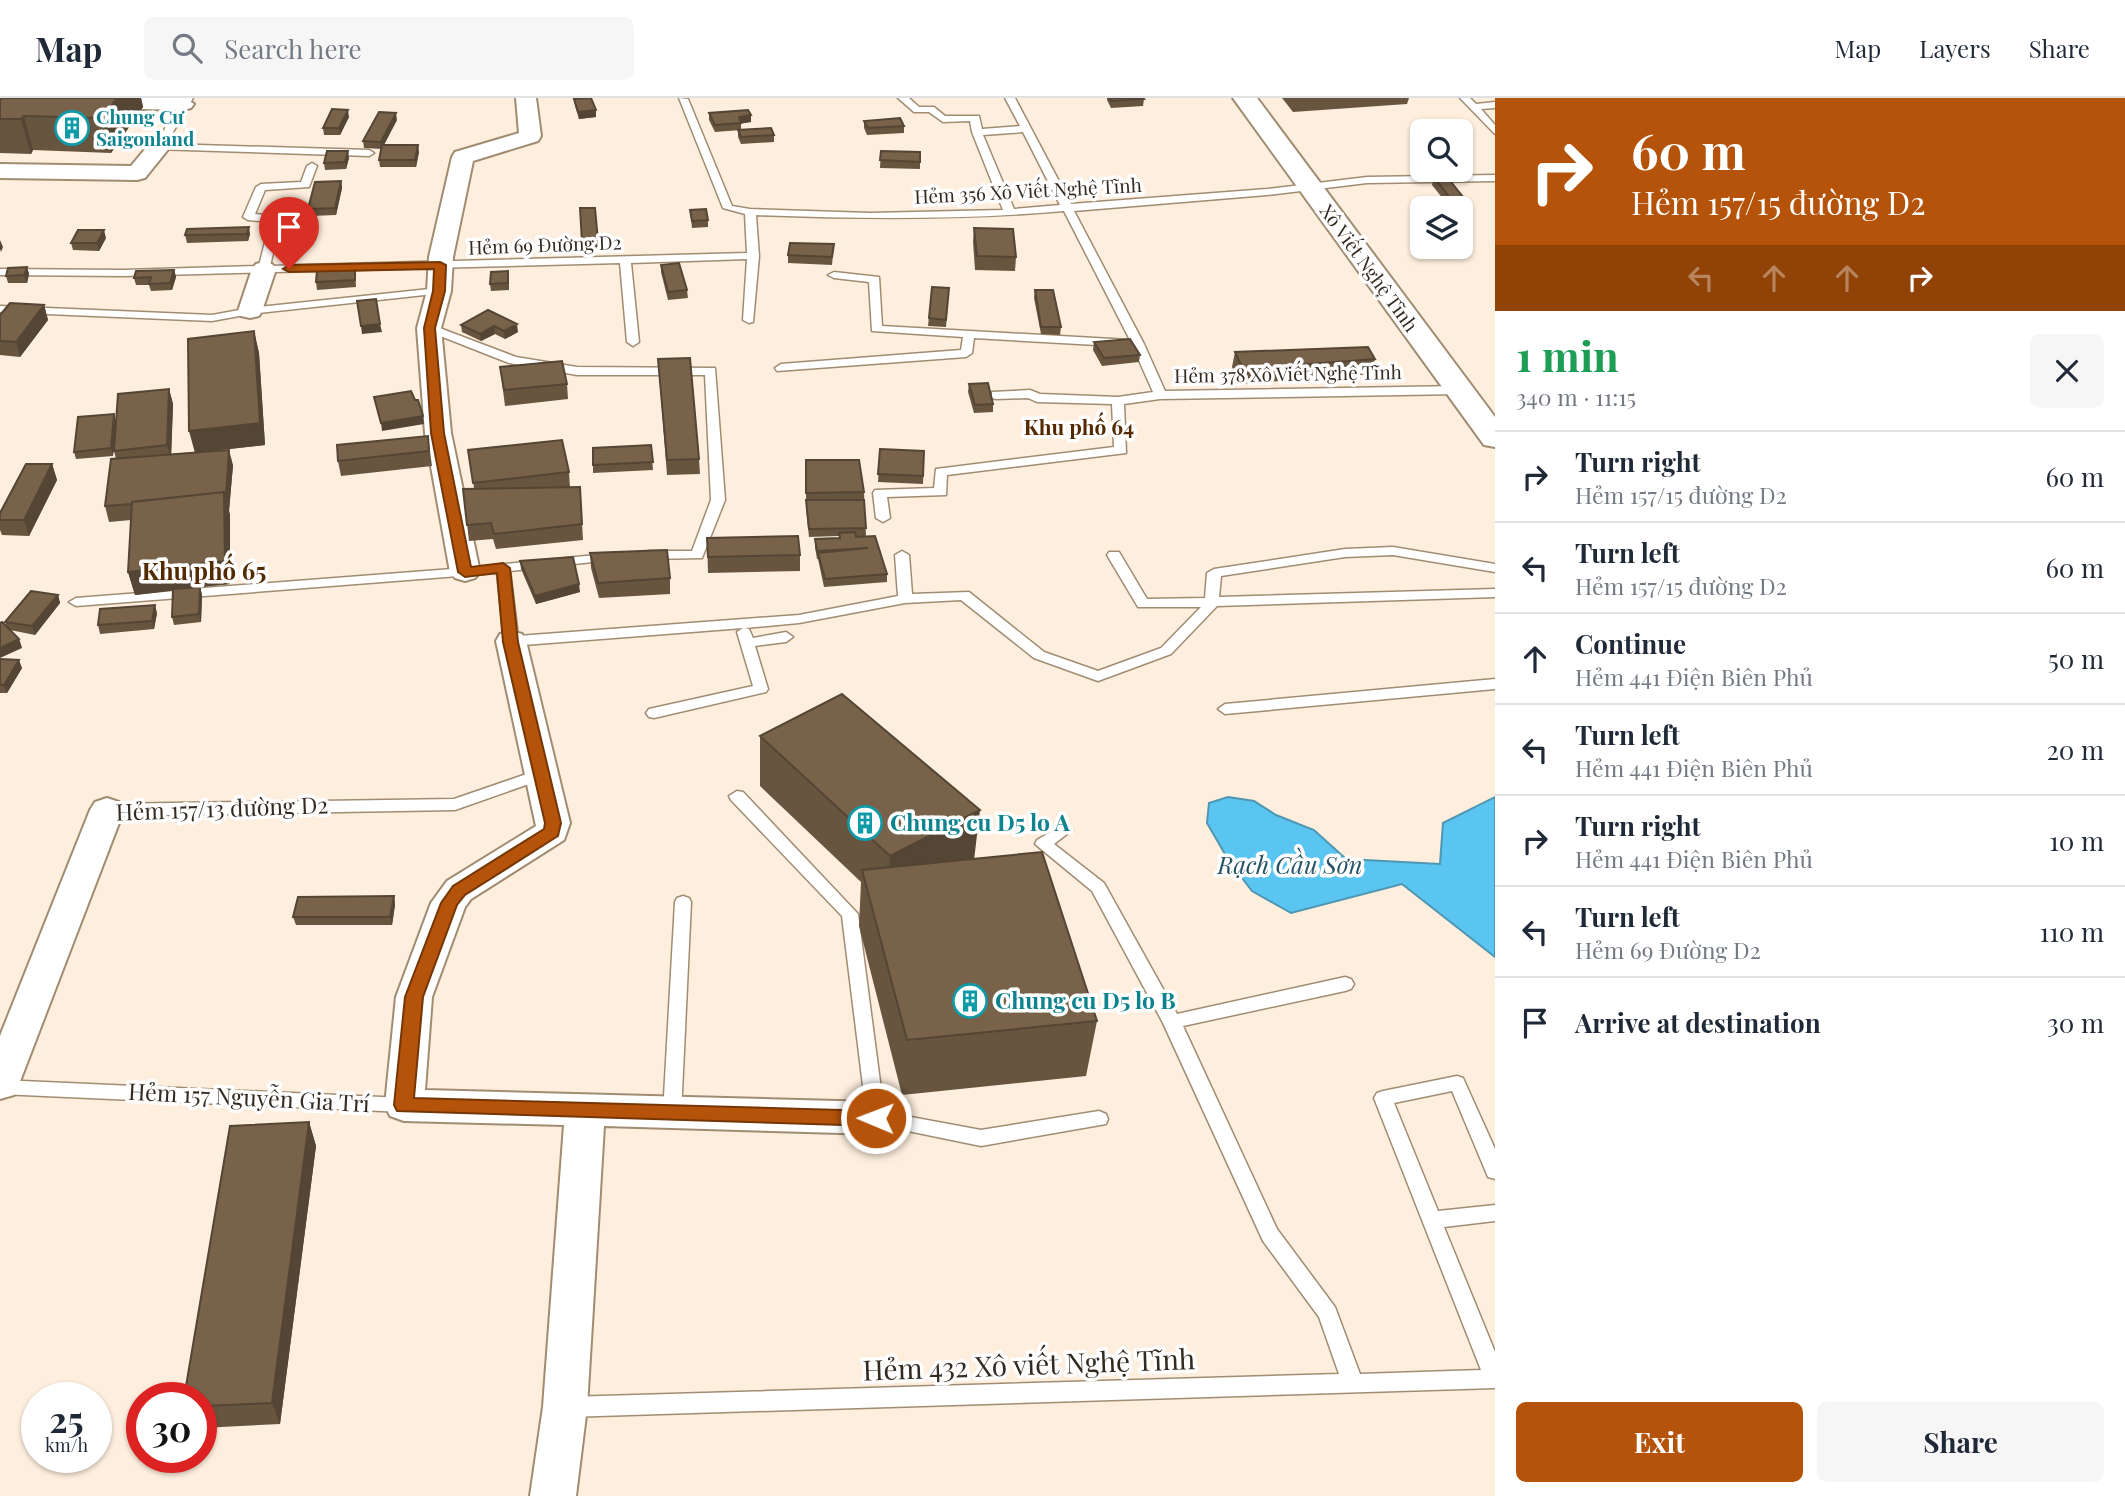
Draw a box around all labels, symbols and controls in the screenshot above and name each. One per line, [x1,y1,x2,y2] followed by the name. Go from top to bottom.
[144,17,634,80] search box
[35,26,102,70] text: Map
[168,29,206,67] icon: search
[224,31,362,66] text: Search here
[1835,32,1881,64] text: Map
[1919,32,1991,64] text: Layers
[2029,32,2090,64] text: Share
[96,103,195,151] place label: Chung Cư Saigonland
[53,109,91,147] building icon: Chung Cư Saigonland
[1631,117,1746,182] text: 60 m
[1410,119,1473,259] map controls
[1410,119,1473,182] button: search
[1516,126,1607,217] icon: right
[914,171,1142,209] street label: Hẻm 356 Xô Viết Nghệ Tĩnh
[1631,180,1926,223] text: Hẻm 157/15 đường D2
[1410,196,1473,259] button: layers
[259,197,319,269] pin
[1315,198,1425,336] street label: Xô Viết Nghệ Tĩnh
[270,208,308,246] icon: arrive
[468,228,622,260] street label: Hẻm 69 Đường D2
[1682,259,1720,297] icon: left
[1755,259,1793,297] icon: ahead
[1828,259,1866,297] icon: ahead
[1901,259,1939,297] icon: right
[1516,327,1619,383] text: 1 min
[2030,334,2104,408] button: close
[1174,358,1402,388] street label: Hẻm 378 Xô Viết Nghệ Tĩnh
[1516,381,1636,412] text: 340 m · 11:15
[1024,412,1134,440] district label: Khu phố 64
[1575,444,1701,479] text: Turn right
[1516,458,1554,496] icon: right
[2045,459,2104,494] text: 60 m
[1575,479,1787,510] text: Hẻm 157/15 đường D2
[1575,535,1680,570] text: Turn left
[1516,549,1554,587] icon: left
[2045,550,2104,585] text: 60 m
[142,553,266,586] district label: Khu phố 65
[1575,570,1787,601] text: Hẻm 157/15 đường D2
[1575,626,1686,661] text: Continue
[1516,640,1554,678] icon: ahead
[2048,641,2104,676] text: 50 m
[1575,661,1813,692] text: Hẻm 441 Điện Biên Phủ
[1575,717,1680,752] text: Turn left
[1516,731,1554,769] icon: left
[2046,732,2104,767] text: 20 m
[1575,752,1813,783] text: Hẻm 441 Điện Biên Phủ
[115,788,329,827] street label: Hẻm 157/13 đường D2
[846,804,884,842] building icon: Chung cu D5 lo A
[890,806,1070,837] place label: Chung cu D5 lo A
[1575,808,1701,843] text: Turn right
[1516,822,1554,860] icon: right
[2049,823,2104,858] text: 10 m
[1575,843,1813,874] text: Hẻm 441 Điện Biên Phủ
[1216,847,1363,880] water label: Rạch Cầu Sơn
[1575,899,1680,934] text: Turn left
[1516,913,1554,951] icon: left
[2040,914,2104,949] text: 110 m
[1575,934,1761,965] text: Hẻm 69 Đường D2
[951,982,989,1020] building icon: Chung cu D5 lo B
[995,984,1176,1015] place label: Chung cu D5 lo B
[1516,1004,1554,1042] icon: arrive
[1575,1005,1821,1040] text: Arrive at destination
[2047,1005,2104,1040] text: 30 m
[127,1075,371,1118] street label: Hẻm 157 Nguyễn Gia Trí
[839,1081,913,1155] position arrow
[862,1338,1196,1388] street label: Hẻm 432 Xô viết Nghệ Tĩnh
[126,1382,217,1473] speed limit sign: 30
[49,1395,84,1442] text: 25
[1516,1402,1803,1482] button: Exit
[1817,1402,2104,1482] button: Share
[45,1433,88,1457] text: km/h

